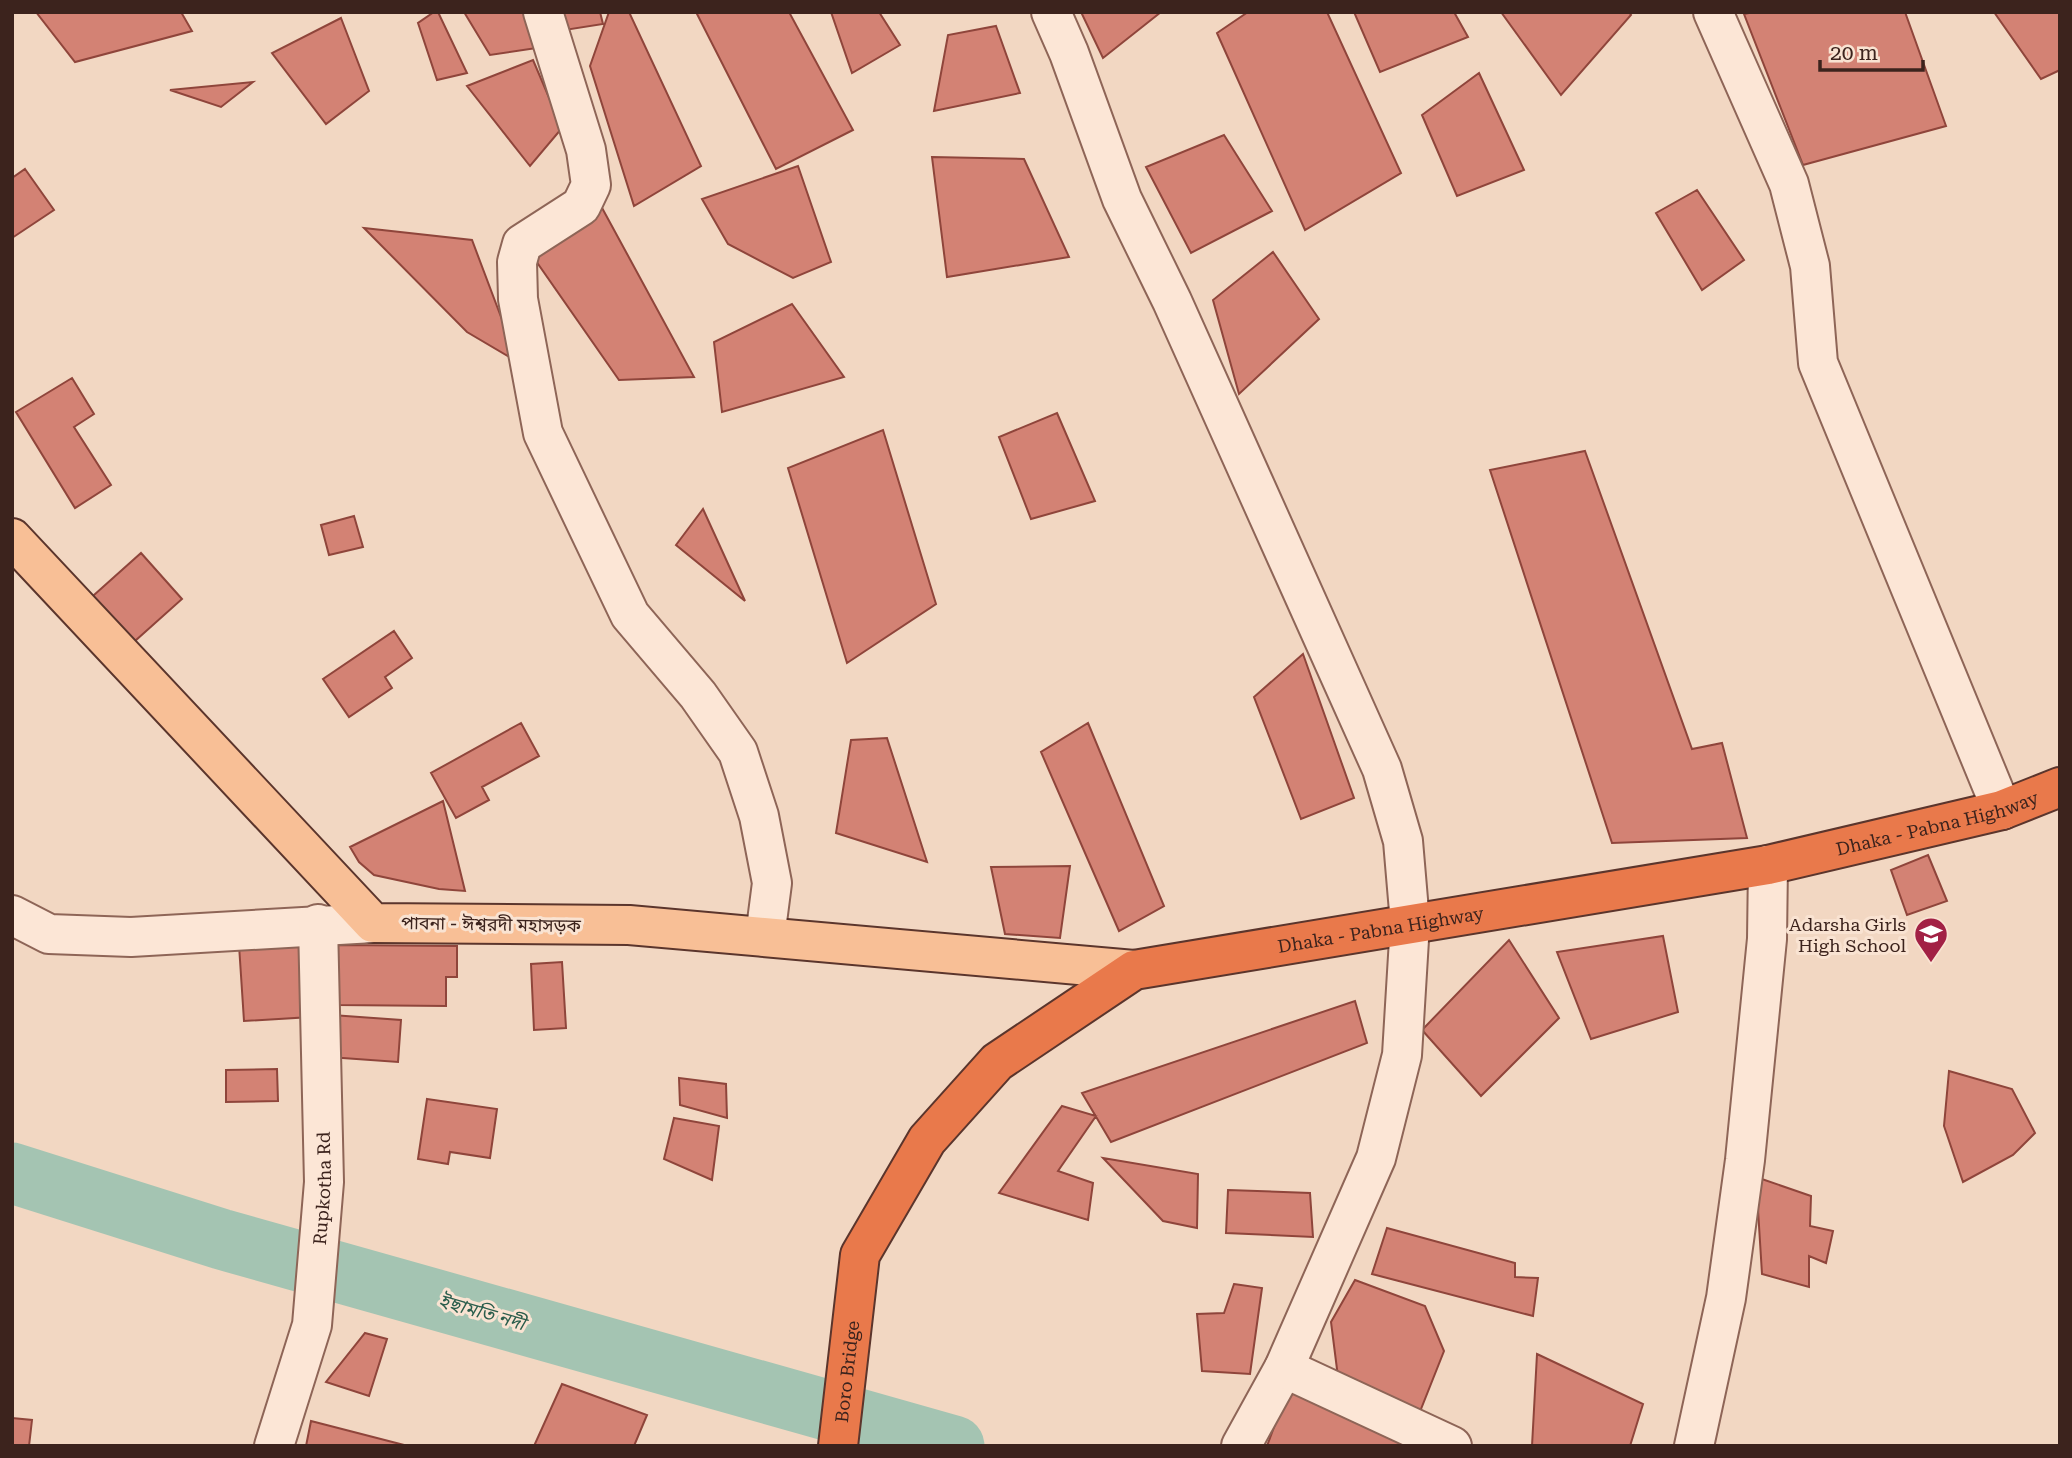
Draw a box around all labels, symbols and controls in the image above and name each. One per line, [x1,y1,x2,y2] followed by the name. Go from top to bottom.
[1820,28,1923,72] scale bar
[1830,41,1878,65] text: 20 m
[1834,786,2042,859] street label: Dhaka - Pabna Highway
[1276,902,1485,957] street label: Dhaka - Pabna Highway
[401,912,582,936] street label: পাবনা - ঈশ্বরদী মহাসড়ক
[1789,914,1906,956] place label: Adarsha Girls High School
[1912,915,1950,964] school or university icon: Adarsha Girls High School
[308,1131,335,1246] street label: Rupkotha Rd
[436,1289,532,1336] water label: ইছামতি নদী
[830,1319,863,1424] street label: Boro Bridge

